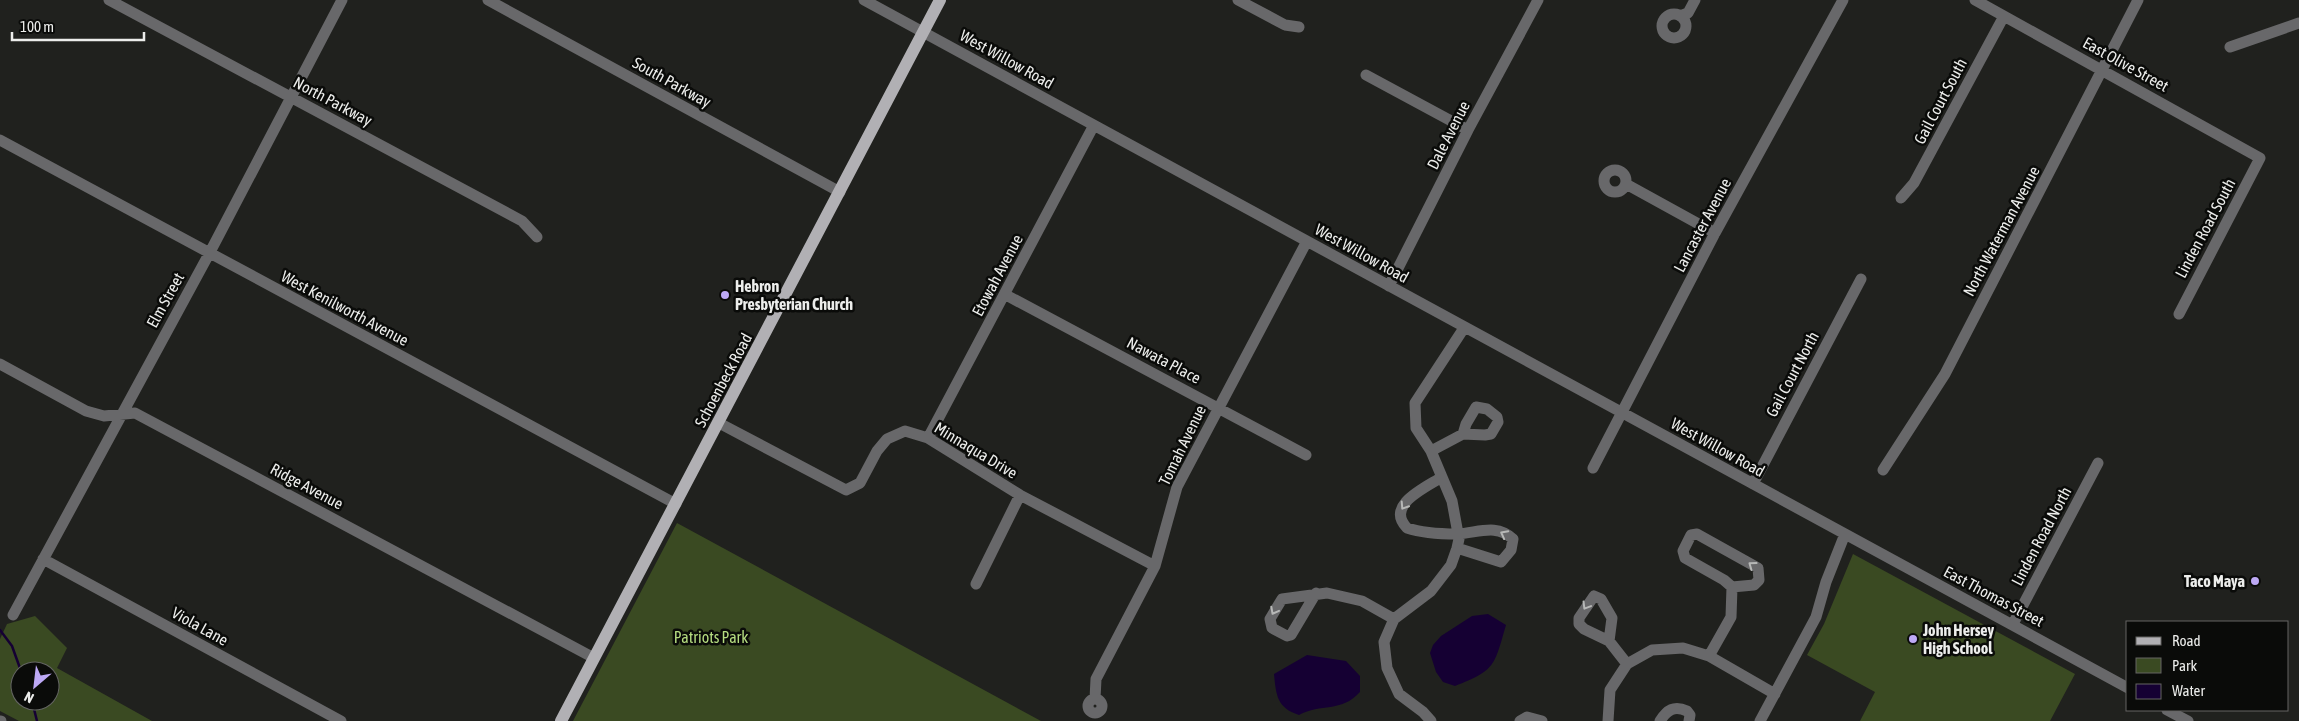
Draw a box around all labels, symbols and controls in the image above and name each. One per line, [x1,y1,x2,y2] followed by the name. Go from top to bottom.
[12,10,145,42] scale bar
[20,18,54,35] text: 100 m
[957,26,1057,92] street label: West Willow Road
[2080,33,2172,95] street label: East Olive Street
[629,53,715,112] street label: South Parkway
[1910,55,1970,147] street label: Gail Court South
[290,73,376,130] street label: North Parkway
[1423,98,1473,172] street label: Dale Avenue
[1959,163,2043,299] street label: North Waterman Avenue
[1670,175,1734,275] street label: Lancaster Avenue
[2171,175,2239,281] street label: Linden Road South
[1312,220,1412,286] street label: West Willow Road
[968,231,1026,319] street label: Etowah Avenue
[278,267,412,349] street label: West Kenilworth Avenue
[143,269,188,331] street label: Elm Street
[735,277,853,313] place label: Hebron Presbyterian Church
[719,289,731,301] marker: Hebron Presbyterian Church
[1762,328,1822,420] street label: Gail Court North
[691,330,755,430] street label: Schoenbeck Road
[1124,333,1204,387] street label: Nawata Place
[1155,402,1209,488] street label: Tomah Avenue
[1668,414,1768,480] street label: West Willow Road
[931,418,1021,483] street label: Minnaqua Drive
[267,459,346,514] street label: Ridge Avenue
[2007,484,2075,588] street label: Linden Road North
[1401,501,1411,510] one-way arrow
[1501,530,1510,540] one-way arrow
[1748,562,1758,571] one-way arrow
[1941,562,2047,630] street label: East Thomas Street
[2184,572,2245,590] place label: Taco Maya
[2249,575,2261,587] marker: Taco Maya
[1583,600,1593,609] one-way arrow
[169,603,231,649] street label: Viola Lane
[1270,605,1280,614] one-way arrow
[1922,621,1994,657] place label: John Hersey High School
[2126,621,2289,711] legend
[674,628,748,646] park label: Patriots Park
[2172,632,2201,649] text: Road
[1907,633,1919,645] marker: John Hersey High School
[2172,657,2197,674] text: Park
[10,661,60,711] north arrow
[2172,682,2205,699] text: Water
[21,688,36,706] text: N

